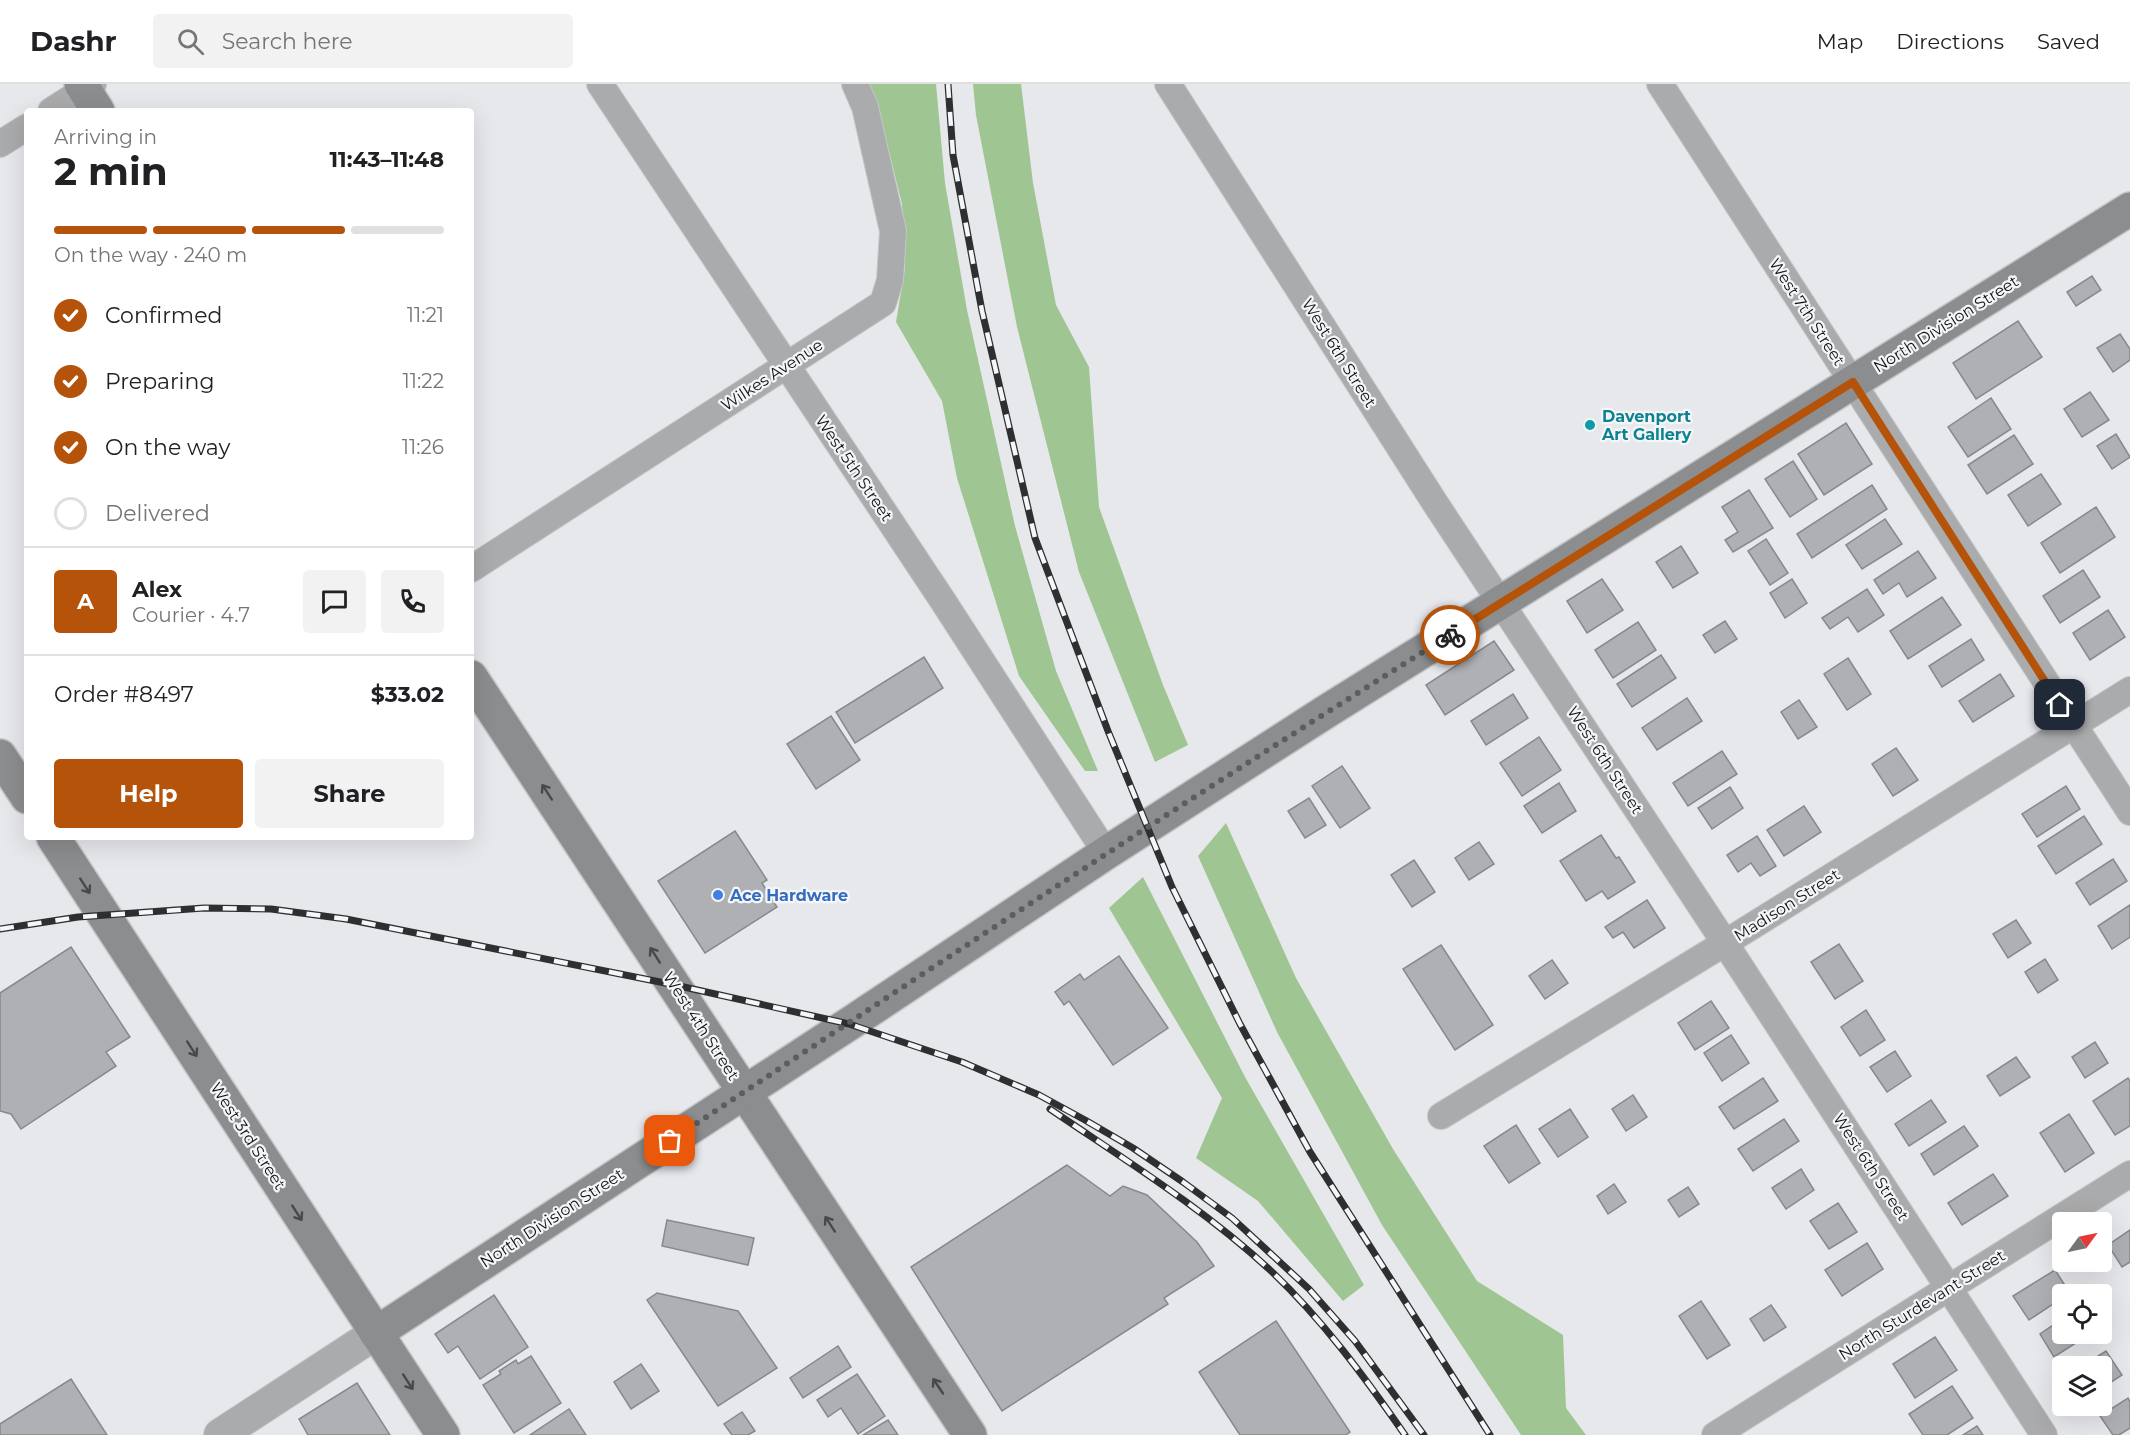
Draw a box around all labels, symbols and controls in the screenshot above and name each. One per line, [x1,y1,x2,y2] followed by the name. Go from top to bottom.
[153,14,573,68] search box
[30,24,117,58] text: Dashr
[174,25,207,58] icon: search
[222,28,353,55] text: Search here
[1817,29,1863,54] text: Map
[1896,29,2004,54] text: Directions
[2037,29,2100,54] text: Saved
[54,125,157,149] text: Arriving in
[330,146,444,173] text: 11:43–11:48
[54,147,168,195] text: 2 min
[54,243,247,267] text: On the way · 240 m
[1765,255,1849,370] street label: West 7th Street
[1870,271,2022,376] street label: North Division Street
[1298,295,1380,411] street label: West 6th Street
[54,299,87,332] icon: check
[105,302,222,329] text: Confirmed
[407,303,444,327] text: 11:21
[718,335,826,415] street label: Wilkes Avenue
[54,365,87,398] icon: check
[105,368,214,395] text: Preparing
[403,369,444,393] text: 11:22
[1601,407,1692,444] place label: Davenport Art Gallery
[811,411,897,525] street label: West 5th Street
[1583,418,1597,432] marker: Davenport Art Gallery
[54,431,87,464] icon: check
[105,434,230,461] text: On the way
[402,435,444,459] text: 11:26
[105,500,210,527] text: Delivered
[303,570,366,633] button: chat
[381,570,444,633] button: phone
[132,576,182,603] text: Alex
[77,588,94,615] text: A
[132,603,250,627] text: Courier · 4.7
[1420,605,1480,665] courier
[1434,619,1467,652] icon: bike
[2034,679,2085,730] pin
[54,681,194,708] text: Order #8497
[371,681,444,708] text: $33.02
[2043,688,2076,721] icon: home
[1563,703,1647,818] street label: West 6th Street
[54,759,243,828] button: Help
[255,759,444,828] button: Share
[541,784,553,801] one-way arrow
[1731,865,1844,945] street label: Madison Street
[79,877,91,894] one-way arrow
[729,886,848,905] place label: Ace Hardware
[711,888,725,902] marker: Ace Hardware
[648,947,660,964] one-way arrow
[659,968,743,1084] street label: West 4th Street
[185,1041,198,1058] one-way arrow
[206,1079,290,1193] street label: West 3rd Street
[1829,1110,1913,1225] street label: West 6th Street
[644,1115,695,1166] pin
[653,1124,686,1157] icon: bag
[477,1164,628,1272] street label: North Division Street
[292,1204,304,1221] one-way arrow
[2052,1212,2112,1272] north arrow
[2052,1212,2112,1416] map controls
[824,1215,837,1232] one-way arrow
[1835,1246,2009,1364] street label: North Sturdevant Street
[2052,1284,2112,1344] button: locate
[2052,1356,2112,1416] button: layers
[402,1373,414,1390] one-way arrow
[932,1378,944,1395] one-way arrow

